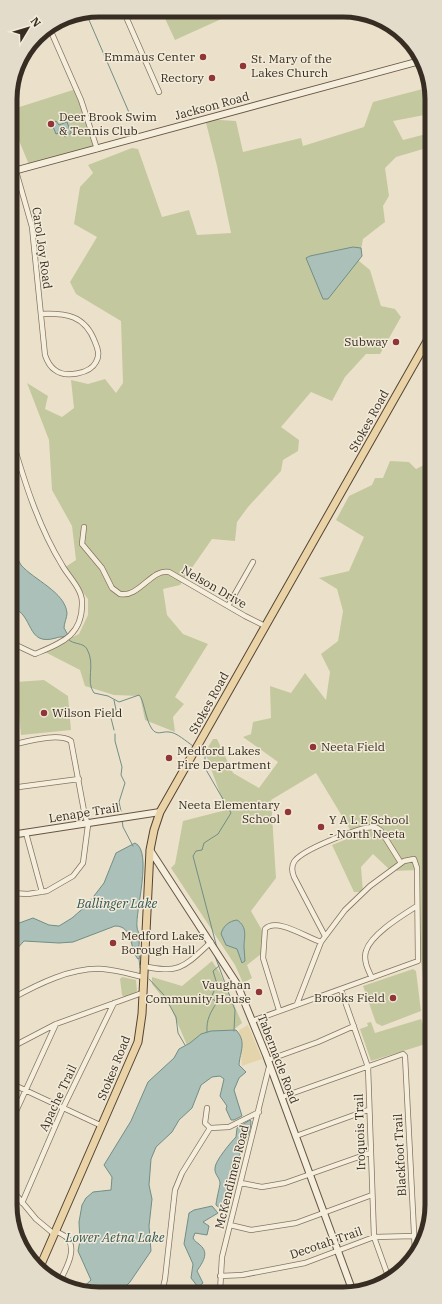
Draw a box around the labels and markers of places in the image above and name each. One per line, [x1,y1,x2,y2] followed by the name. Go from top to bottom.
[104,49,196,64] place label: Emmaus Center
[251,51,332,80] place label: St. Mary of the Lakes Church
[198,52,208,62] marker: Emmaus Center
[238,61,248,71] marker: St. Mary of the Lakes Church
[160,70,205,85] place label: Rectory
[207,73,217,83] marker: Rectory
[59,109,157,138] place label: Deer Brook Swim & Tennis Club
[46,119,56,129] marker: Deer Brook Swim & Tennis Club
[344,334,389,349] place label: Subway
[391,337,401,347] marker: Subway
[52,705,122,720] place label: Wilson Field
[39,708,49,718] marker: Wilson Field
[321,739,385,754] place label: Neeta Field
[308,742,318,752] marker: Neeta Field
[177,743,271,772] place label: Medford Lakes Fire Department
[164,753,174,763] marker: Medford Lakes Fire Department
[178,797,281,826] place label: Neeta Elementary School
[283,807,293,817] marker: Neeta Elementary School
[329,812,409,841] place label: Y A L E School - North Neeta
[316,822,326,832] marker: Y A L E School - North Neeta
[121,928,204,957] place label: Medford Lakes Borough Hall
[108,938,118,948] marker: Medford Lakes Borough Hall
[145,977,251,1006] place label: Vaughan Community House
[254,987,264,997] marker: Vaughan Community House
[314,990,385,1005] place label: Brooks Field
[388,993,398,1003] marker: Brooks Field

